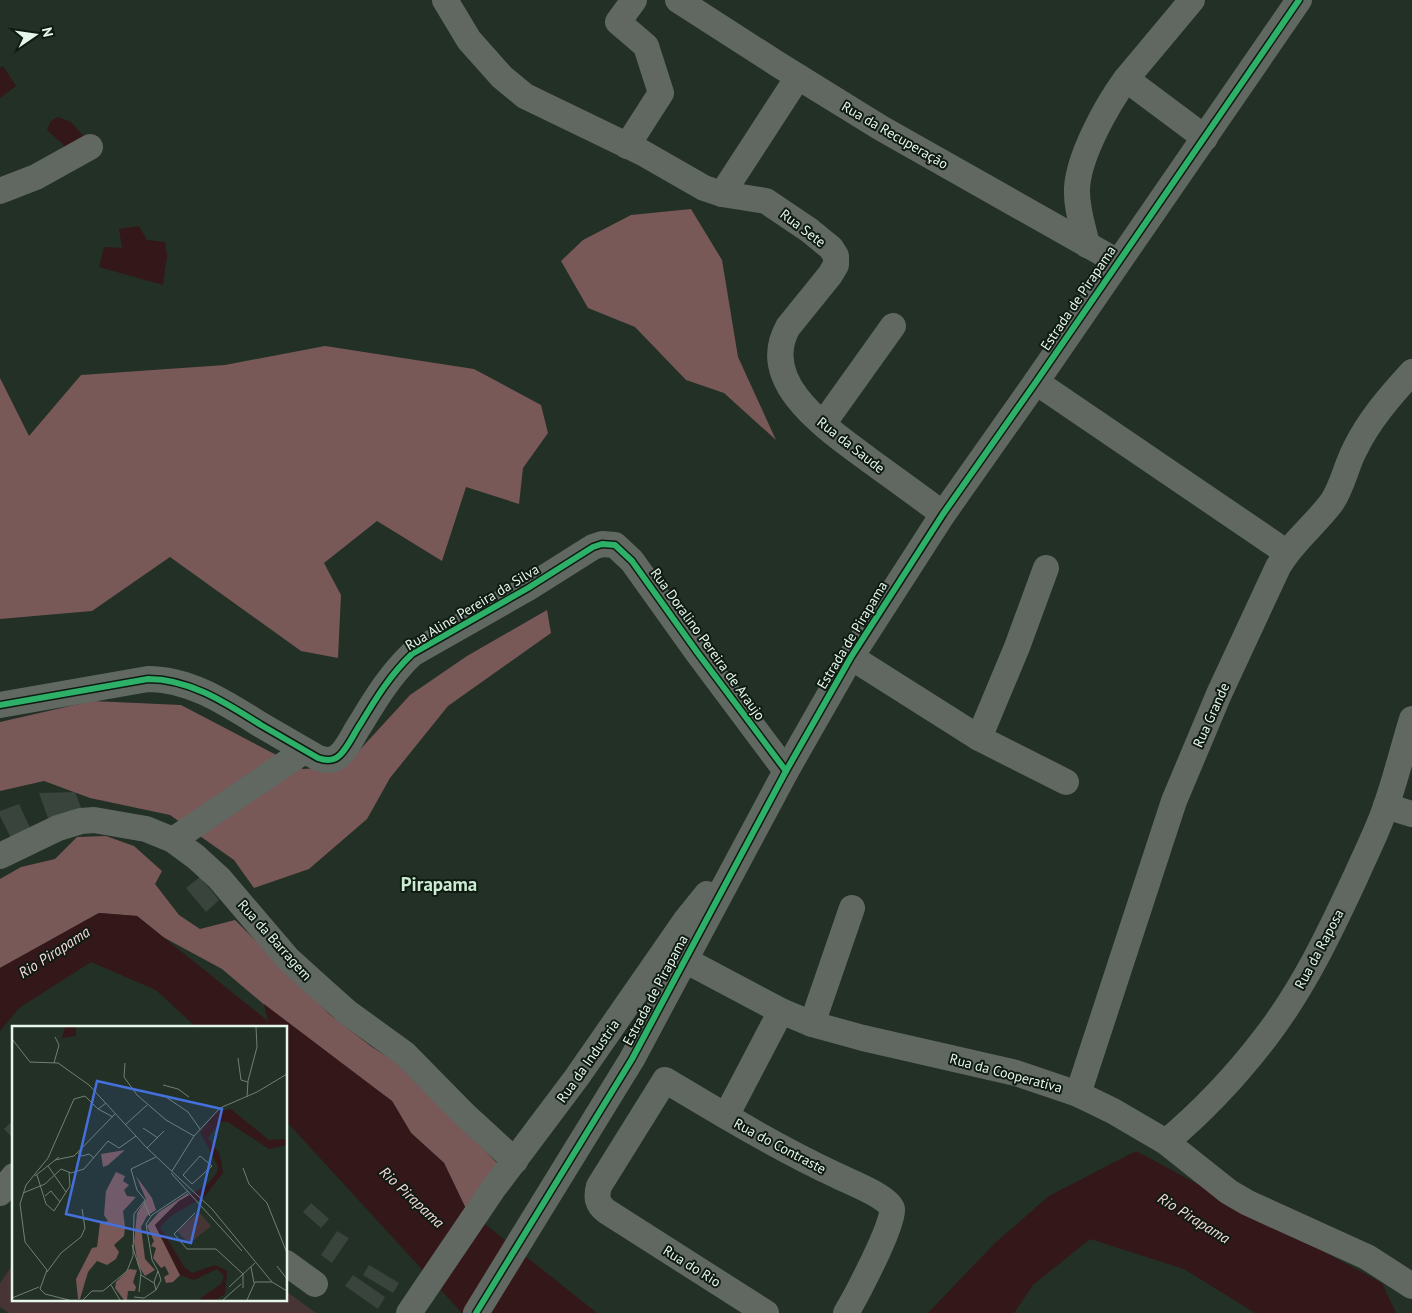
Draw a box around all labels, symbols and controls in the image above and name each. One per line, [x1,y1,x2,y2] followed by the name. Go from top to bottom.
[10,10,60,60] north arrow
[38,26,57,39] text: N
[838,97,952,173] street label: Rua da Recuperação
[777,205,829,251] street label: Rua Sete
[1036,242,1120,354] street label: Estrada de Pirapama
[813,413,889,477] street label: Rua da Saude
[402,560,542,654] street label: Rua Aline Pereira da Silva
[647,564,769,724] street label: Rua Doralino Pereira de Araujo
[813,578,891,692] street label: Estrada de Pirapama
[1189,680,1233,750] street label: Rua Grande
[401,872,477,896] district label: Pirapama
[234,896,316,984] street label: Rua da Barragem
[1290,906,1348,992] street label: Rua da Raposa
[15,921,94,982] water label: Rio Pirapama
[618,932,692,1048] street label: Estrada de Pirapama
[553,1016,623,1106] street label: Rua da Industria
[12,1026,288,1300] inset map
[948,1049,1064,1097] street label: Rua da Cooperativa
[731,1114,829,1178] street label: Rua do Contraste
[376,1162,449,1232] water label: Rio Pirapama
[1154,1188,1234,1248] water label: Rio Pirapama
[660,1241,724,1291] street label: Rua do Rio

